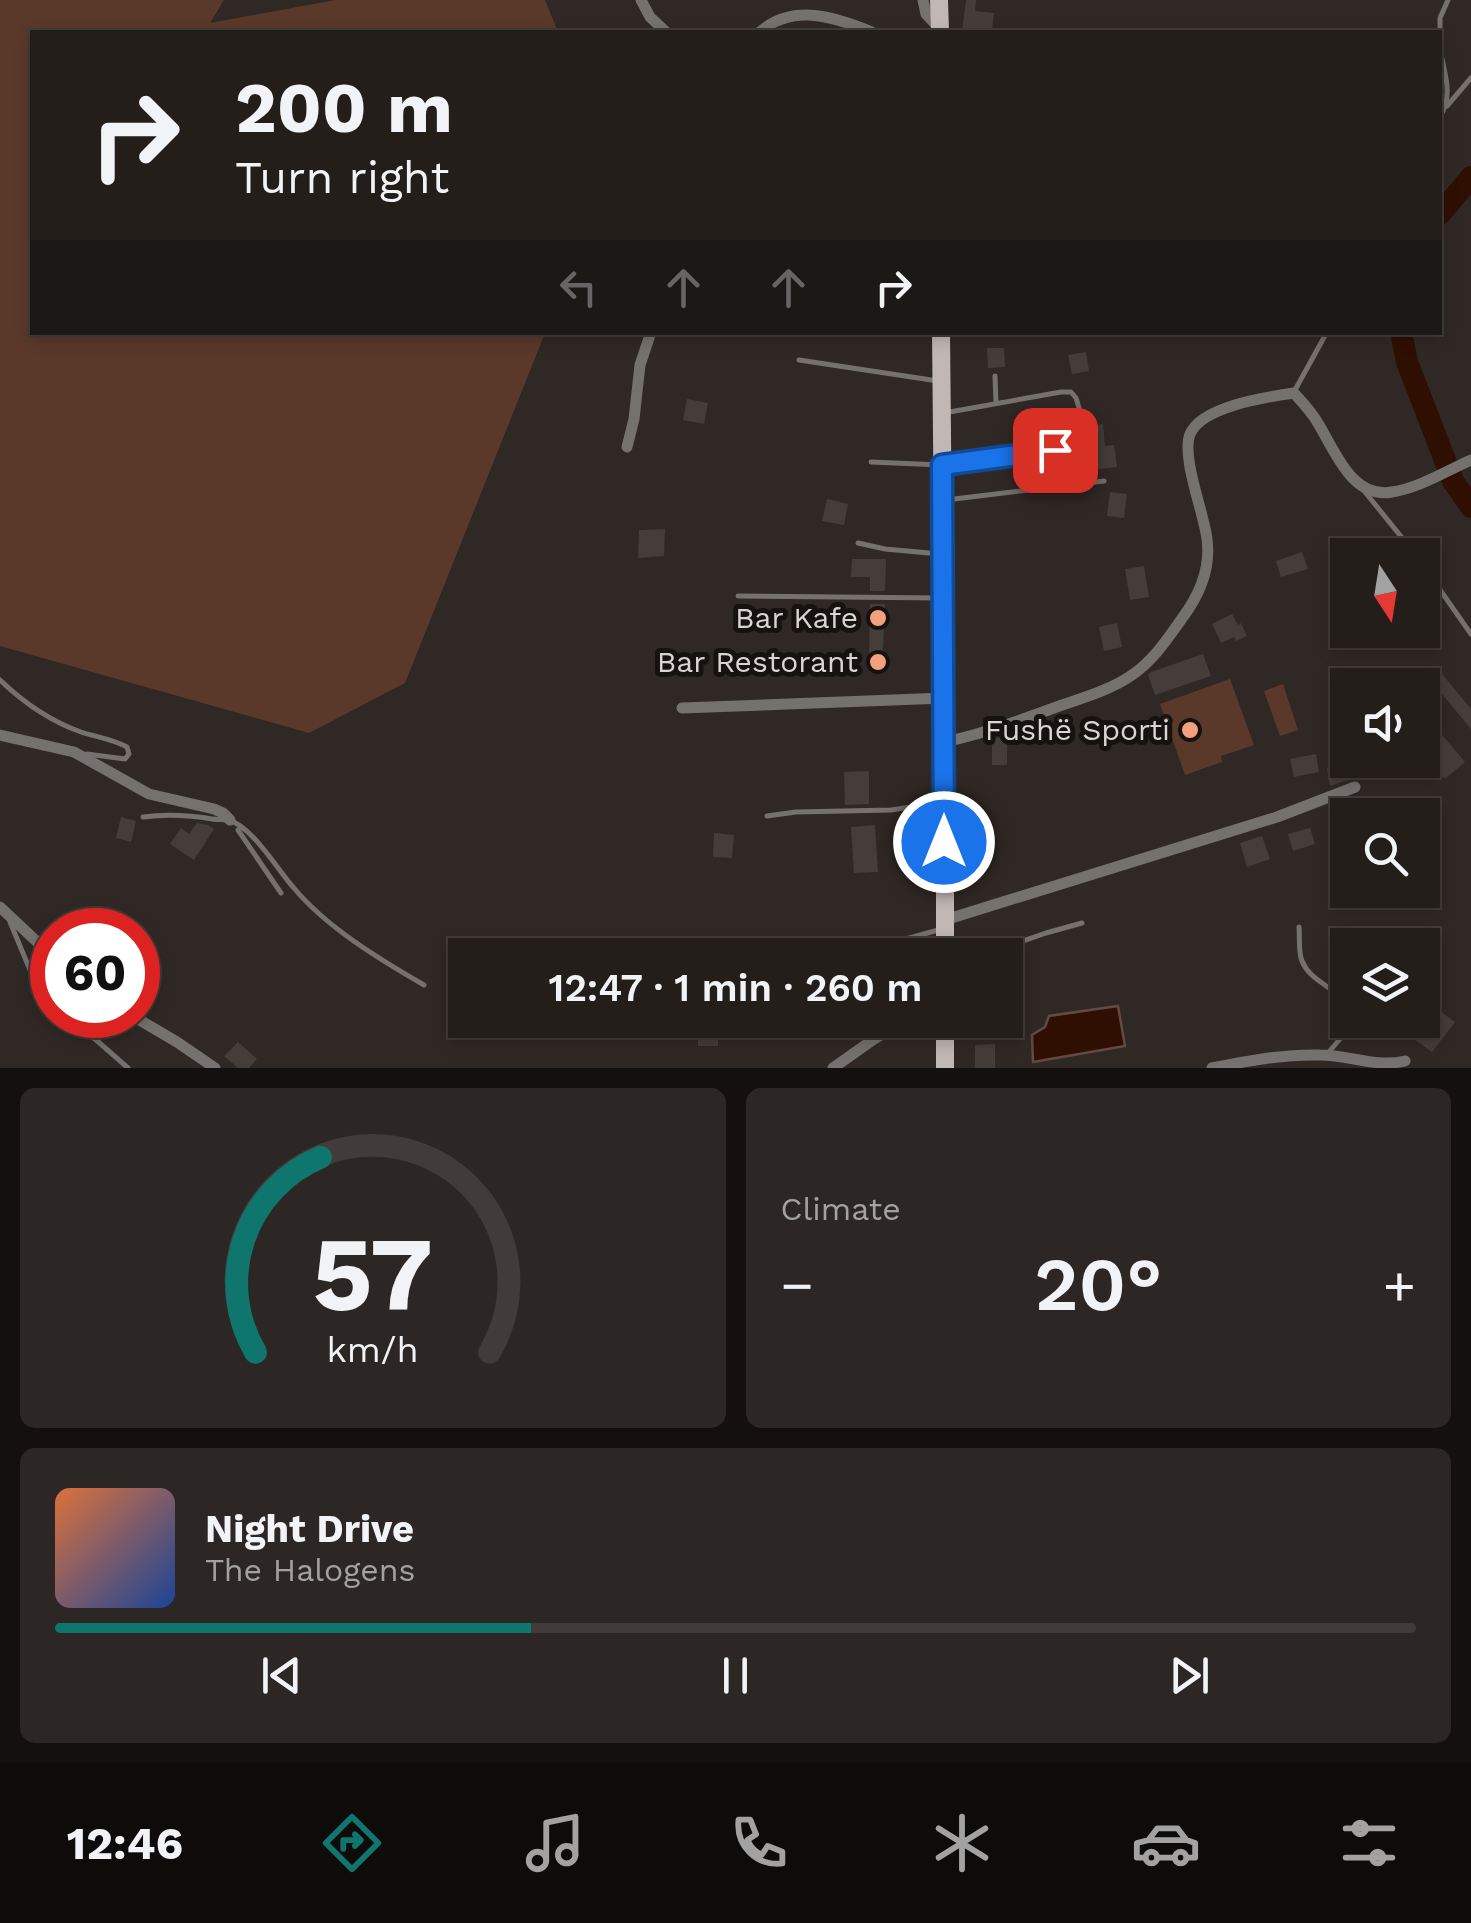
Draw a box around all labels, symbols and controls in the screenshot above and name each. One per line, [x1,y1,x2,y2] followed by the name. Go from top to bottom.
[235,67,453,149] text: 200 m
[70,70,200,200] icon: right
[235,151,449,204] text: Turn right
[551,260,606,315] icon: left
[656,260,711,315] icon: ahead
[761,260,816,315] icon: ahead
[866,260,921,315] icon: right
[1013,408,1098,493] pin
[1028,423,1083,478] icon: arrive
[1330,538,1440,648] north arrow
[1330,538,1440,1038] map controls
[735,600,858,635] place label: Bar Kafe
[867,607,889,629] marker: Bar Kafe
[657,644,858,679] place label: Bar Restorant
[867,651,889,673] marker: Bar Restorant
[1330,668,1440,778] button: sound
[985,712,1170,747] place label: Fushë Sporti
[1179,719,1201,741] marker: Fushë Sporti
[892,790,996,894] position arrow
[1330,798,1440,908] button: search
[30,908,160,1038] speed limit sign: 60
[1330,928,1440,1038] button: layers
[549,966,922,1010] text: 12:47 · 1 min · 260 m
[781,1190,901,1228] text: Climate
[312,1213,433,1335] text: 57
[1034,1240,1162,1328] text: 20°
[781,1253,814,1317] text: −
[1383,1253,1416,1317] text: +
[327,1329,419,1371] text: km/h
[205,1507,414,1551] text: Night Drive
[205,1551,415,1589] text: The Halogens
[254,1648,309,1703] icon: previous
[708,1648,763,1703] icon: pause
[1162,1648,1217,1703] icon: next
[317,1808,387,1878] icon: directions
[520,1808,590,1878] icon: music
[724,1808,794,1878] icon: phone
[927,1808,997,1878] icon: climate
[1131,1808,1201,1878] icon: car
[1334,1808,1404,1878] icon: filters
[67,1817,183,1870] text: 12:46

